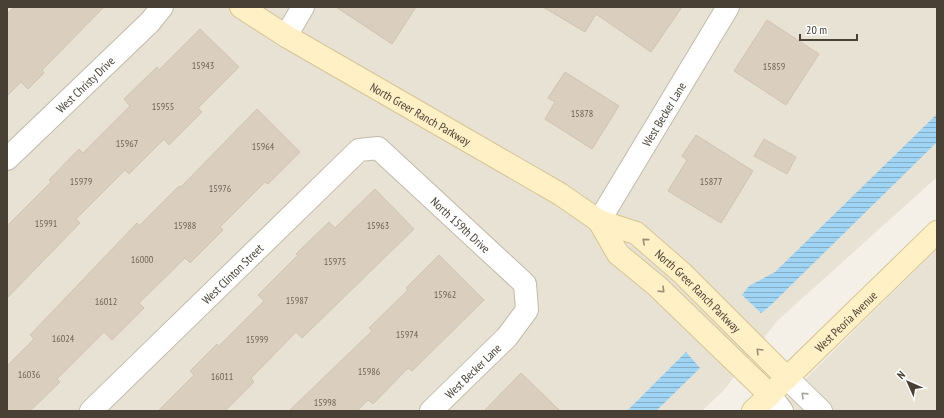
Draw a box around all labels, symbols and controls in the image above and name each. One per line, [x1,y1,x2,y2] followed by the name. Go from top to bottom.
[800,16,857,42] scale bar
[806,22,827,37] text: 20 m
[53,53,117,116] street label: West Christy Drive
[192,59,214,72] house number: 15943
[763,60,785,73] house number: 15859
[368,79,474,149] street label: North Greer Ranch Parkway
[638,79,689,149] street label: West Becker Lane
[152,100,174,113] house number: 15955
[571,107,593,120] house number: 15878
[116,137,138,150] house number: 15967
[252,140,275,153] house number: 15964
[70,175,92,188] house number: 15979
[700,175,722,188] house number: 15877
[209,182,232,195] house number: 15976
[428,193,494,256] street label: North 159th Drive
[35,217,57,230] house number: 15991
[174,219,196,232] house number: 15988
[367,219,389,232] house number: 15963
[642,239,650,246] one-way arrow
[198,240,266,307] street label: West Clinton Street
[652,246,745,336] street label: North Greer Ranch Parkway
[131,253,154,266] house number: 16000
[324,255,346,268] house number: 15975
[657,285,664,292] one-way arrow
[811,287,880,355] street label: West Peoria Avenue
[434,288,456,301] house number: 15962
[286,294,308,307] house number: 15987
[95,295,117,308] house number: 16012
[396,328,419,341] house number: 15974
[52,332,75,345] house number: 16024
[246,333,268,346] house number: 15999
[442,340,504,402] street label: West Becker Lane
[756,348,764,356] one-way arrow
[888,362,928,402] north arrow
[358,365,381,378] house number: 15986
[18,368,41,381] house number: 16036
[894,368,908,382] text: N
[211,370,233,383] house number: 16011
[801,392,809,399] one-way arrow
[314,396,336,409] house number: 15998

